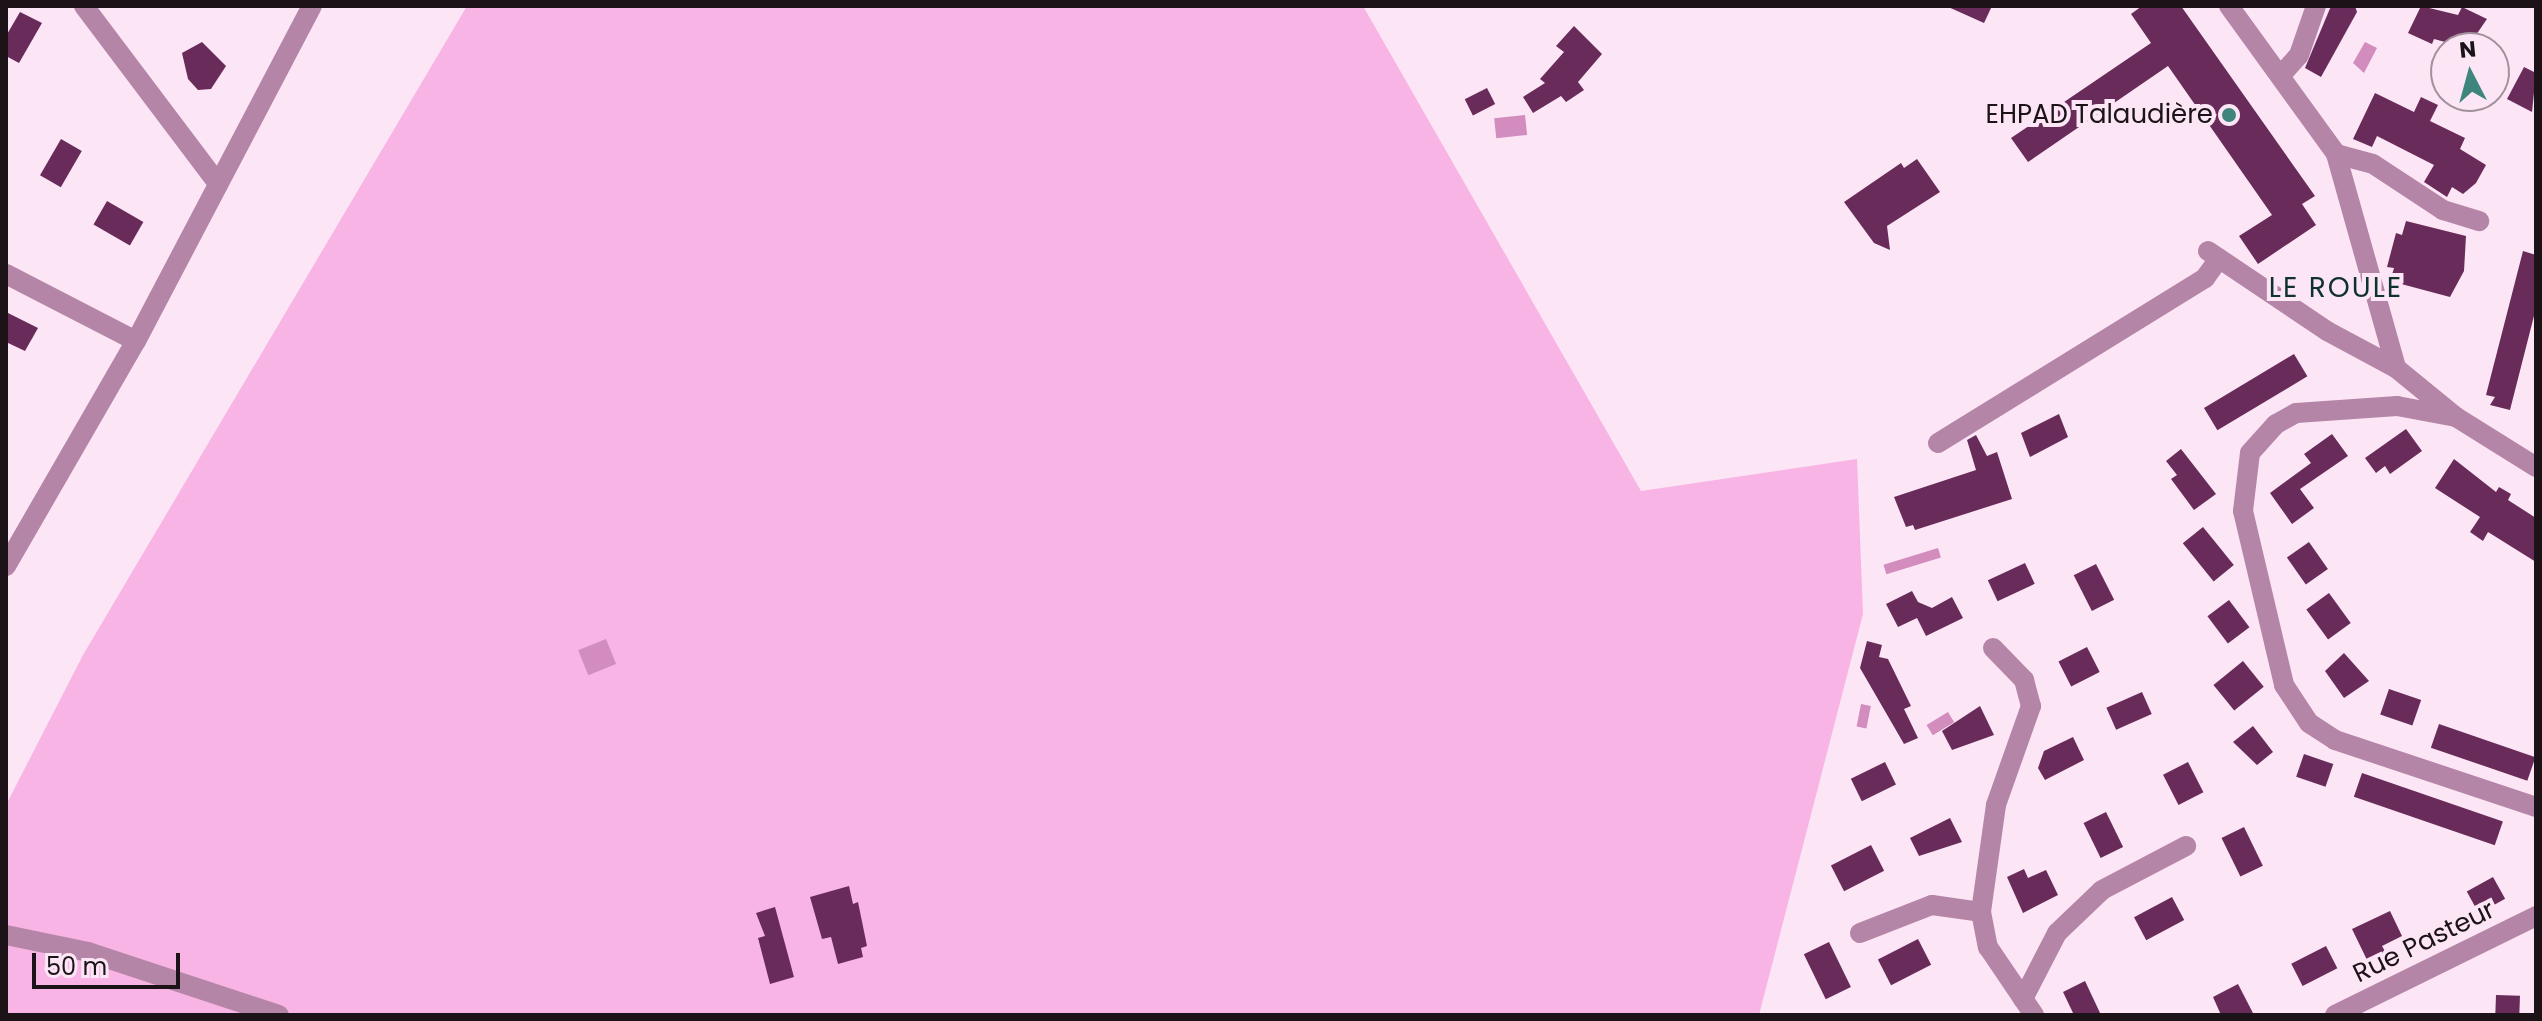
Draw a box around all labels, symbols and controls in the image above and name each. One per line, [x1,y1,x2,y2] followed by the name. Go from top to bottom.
[2430,32,2510,112] north arrow
[2458,33,2477,66] text: N
[1986,99,2213,131] place label: EHPAD Talaudière
[2220,106,2238,124] marker: EHPAD Talaudière
[2269,271,2403,305] district label: LE ROULE
[2348,894,2500,990] street label: Rue Pasteur
[36,937,184,987] scale bar
[46,950,107,983] text: 50 m

